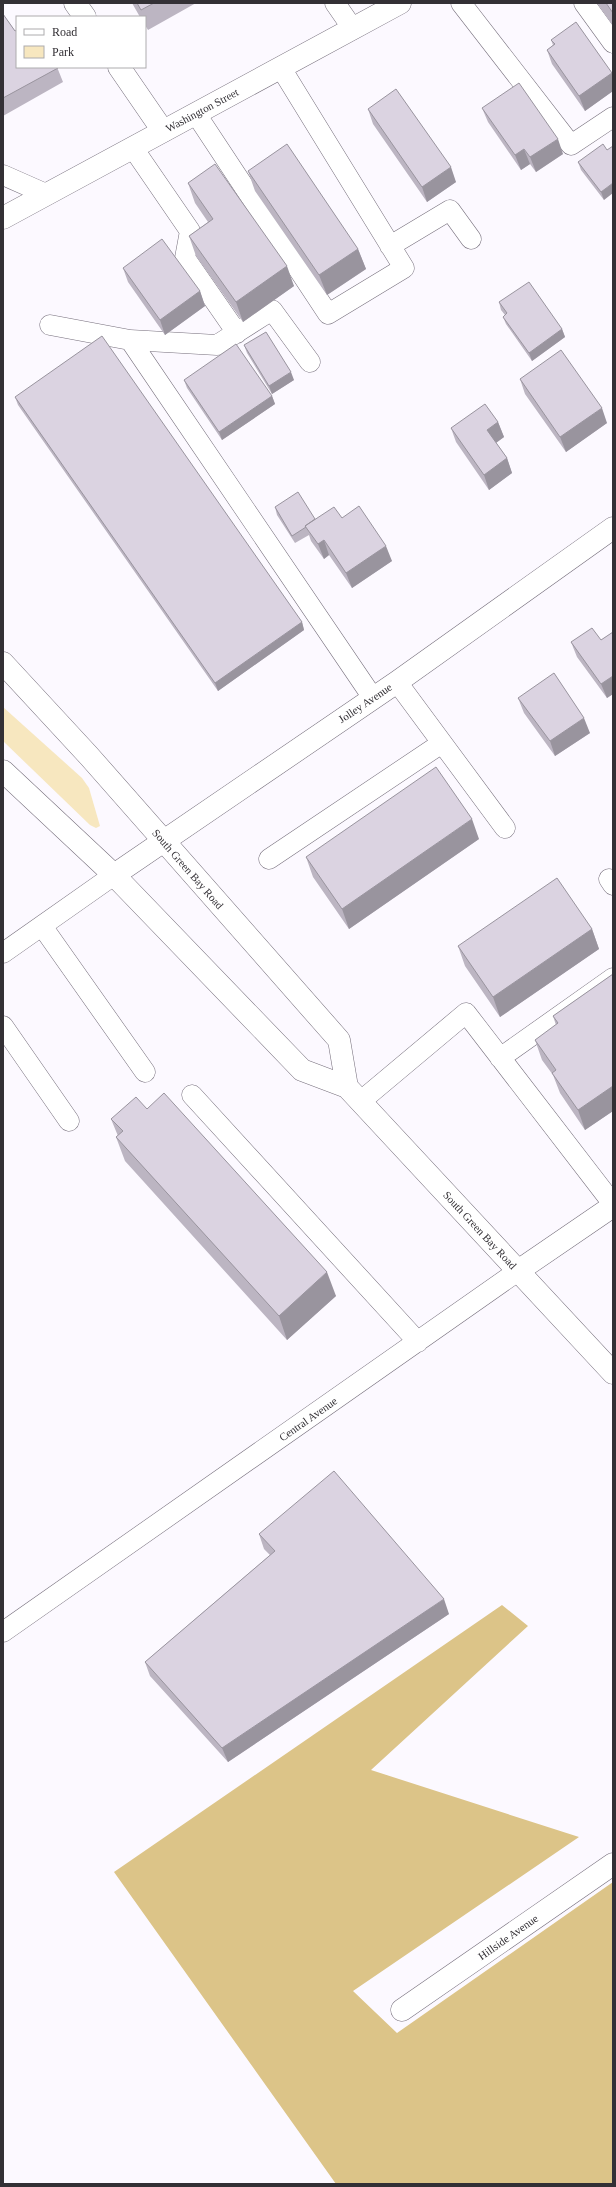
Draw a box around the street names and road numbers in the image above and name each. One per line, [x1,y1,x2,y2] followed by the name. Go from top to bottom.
[164,86,240,134] street label: Washington Street
[336,681,394,725] street label: Jolley Avenue
[150,827,226,912] street label: South Green Bay Road
[441,1189,519,1272] street label: South Green Bay Road
[277,1395,339,1443] street label: Central Avenue
[476,1912,540,1962] street label: Hillside Avenue

